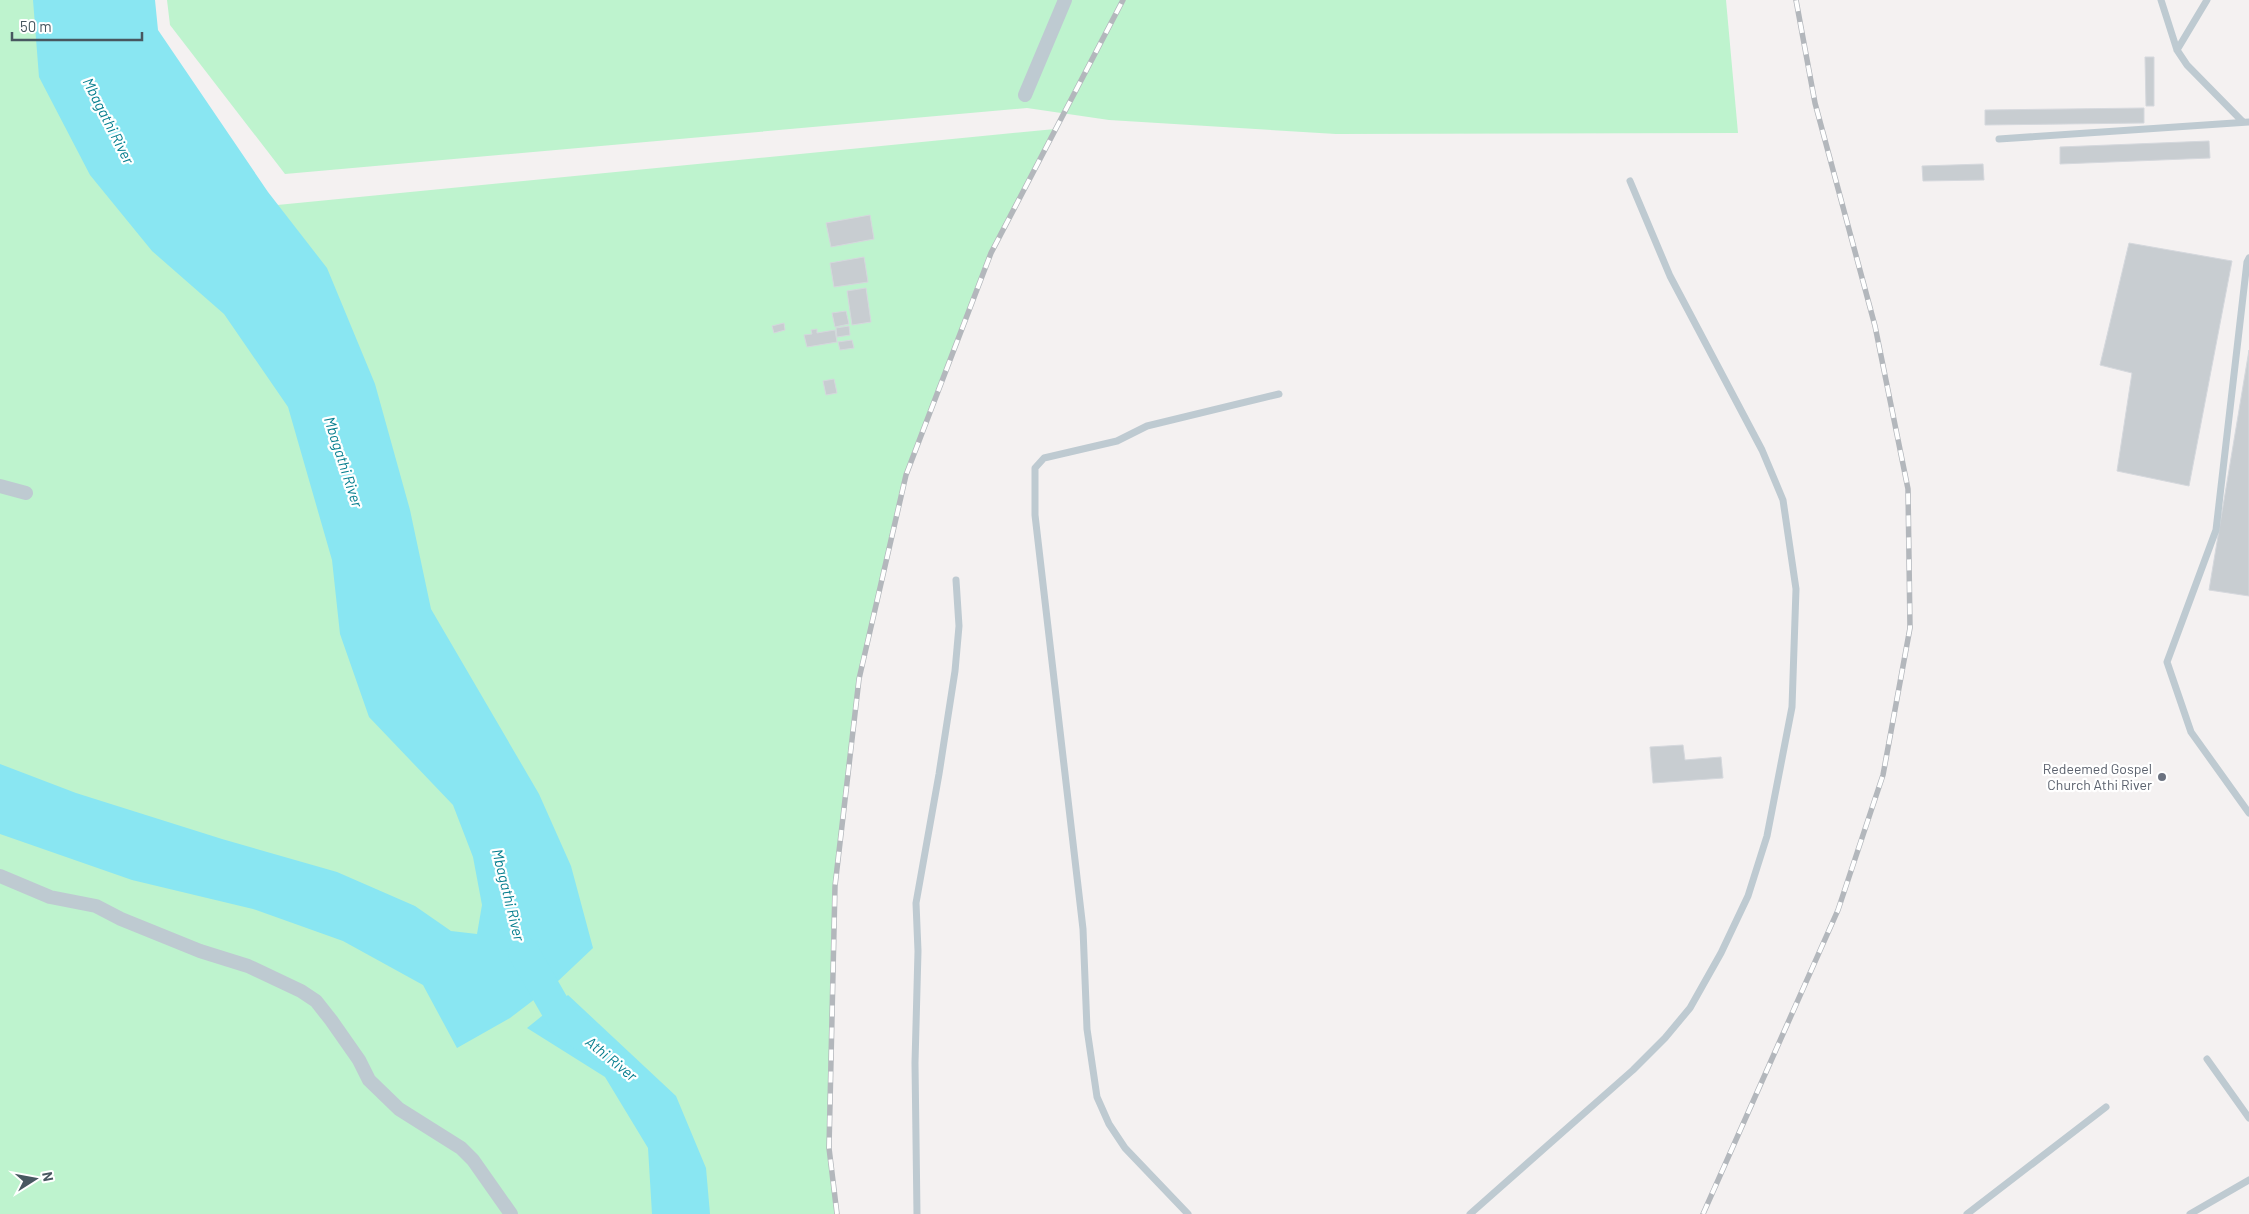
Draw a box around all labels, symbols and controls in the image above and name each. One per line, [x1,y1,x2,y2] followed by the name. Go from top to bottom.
[12,10,142,42] scale bar
[20,17,52,35] text: 50 m
[80,75,139,167] water label: Mbagathi River
[321,414,367,510] water label: Mbagathi River
[2043,760,2152,793] place label: Redeemed Gospel Church Athi River
[2156,771,2168,783] marker: Redeemed Gospel Church Athi River
[489,847,529,943] water label: Mbagathi River
[582,1032,641,1085] water label: Athi River
[10,1154,60,1204] north arrow
[39,1170,57,1183] text: N

